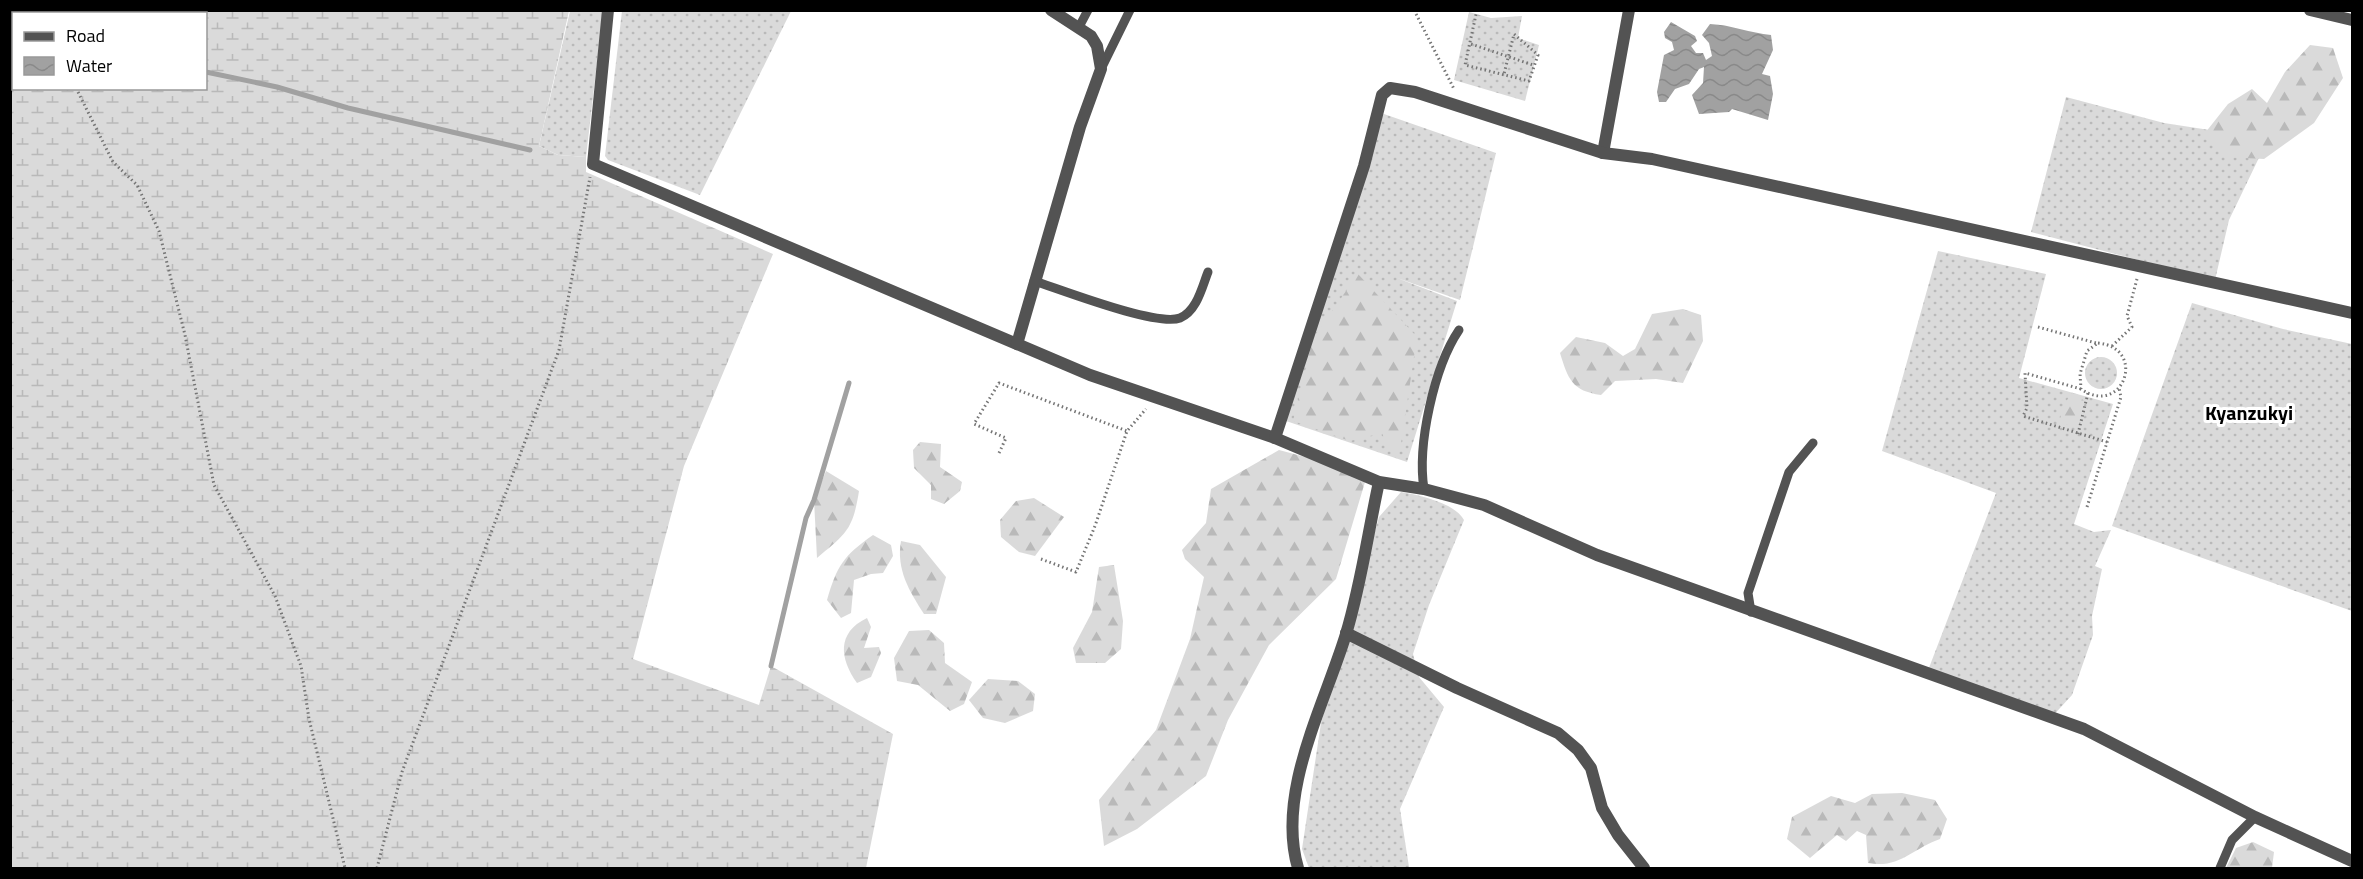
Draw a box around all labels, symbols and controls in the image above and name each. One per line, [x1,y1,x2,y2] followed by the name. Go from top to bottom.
[12,12,207,90] legend
[66,22,105,49] text: Road
[66,52,112,79] text: Water
[2205,397,2293,428] district label: Kyanzukyi

